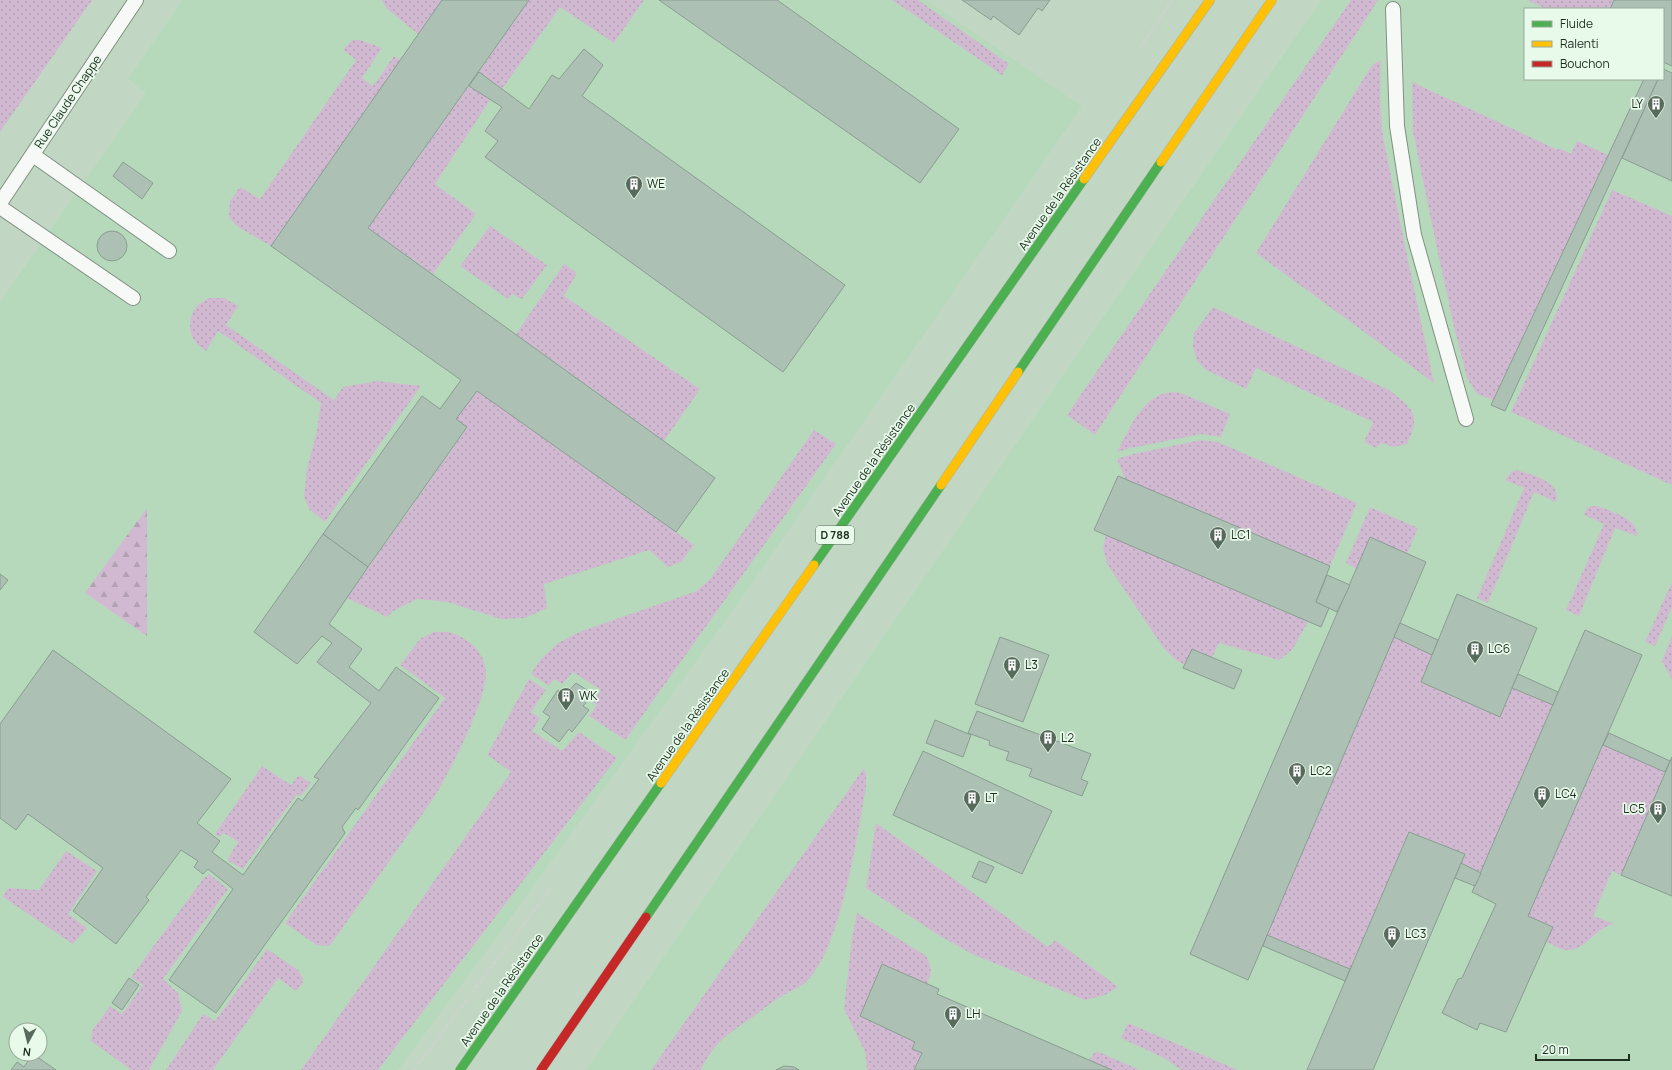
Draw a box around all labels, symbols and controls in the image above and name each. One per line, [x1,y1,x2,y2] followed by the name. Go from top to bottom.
[1524,8,1664,80] legend
[1560,15,1593,32] text: Fluide
[1560,35,1599,52] text: Ralenti
[30,52,105,152] street label: Rue Claude Chappe
[1560,55,1610,72] text: Bouchon
[1646,94,1666,119] building icon: LY
[1631,95,1643,112] place label: LY
[1014,134,1105,253] street label: Avenue de la Résistance
[624,174,644,199] building icon: WE
[647,175,665,192] place label: WE
[828,400,919,519] street label: Avenue de la Résistance
[1208,525,1228,550] building icon: LC1
[816,526,854,544] road number: D 788
[1231,526,1250,543] place label: LC1
[1465,639,1485,664] building icon: LC6
[1488,640,1510,657] place label: LC6
[1002,655,1022,680] building icon: L3
[1025,656,1038,673] place label: L3
[642,665,733,784] street label: Avenue de la Résistance
[556,686,576,711] building icon: WK
[579,687,598,704] place label: WK
[1038,728,1058,753] building icon: L2
[1061,729,1074,746] place label: L2
[1287,761,1307,786] building icon: LC2
[1310,762,1332,779] place label: LC2
[1532,784,1552,809] building icon: LC4
[1555,785,1577,802] place label: LC4
[962,788,982,813] building icon: LT
[985,789,998,806] place label: LT
[1648,799,1668,824] building icon: LC5
[1623,800,1645,817] place label: LC5
[1382,924,1402,949] building icon: LC3
[1405,925,1426,942] place label: LC3
[456,930,547,1049] street label: Avenue de la Résistance
[943,1004,963,1029] building icon: LH
[966,1005,980,1022] place label: LH
[8,1022,48,1062] north arrow
[1536,1036,1629,1062] scale bar
[1542,1041,1569,1058] text: 20 m
[22,1044,32,1060] text: N

